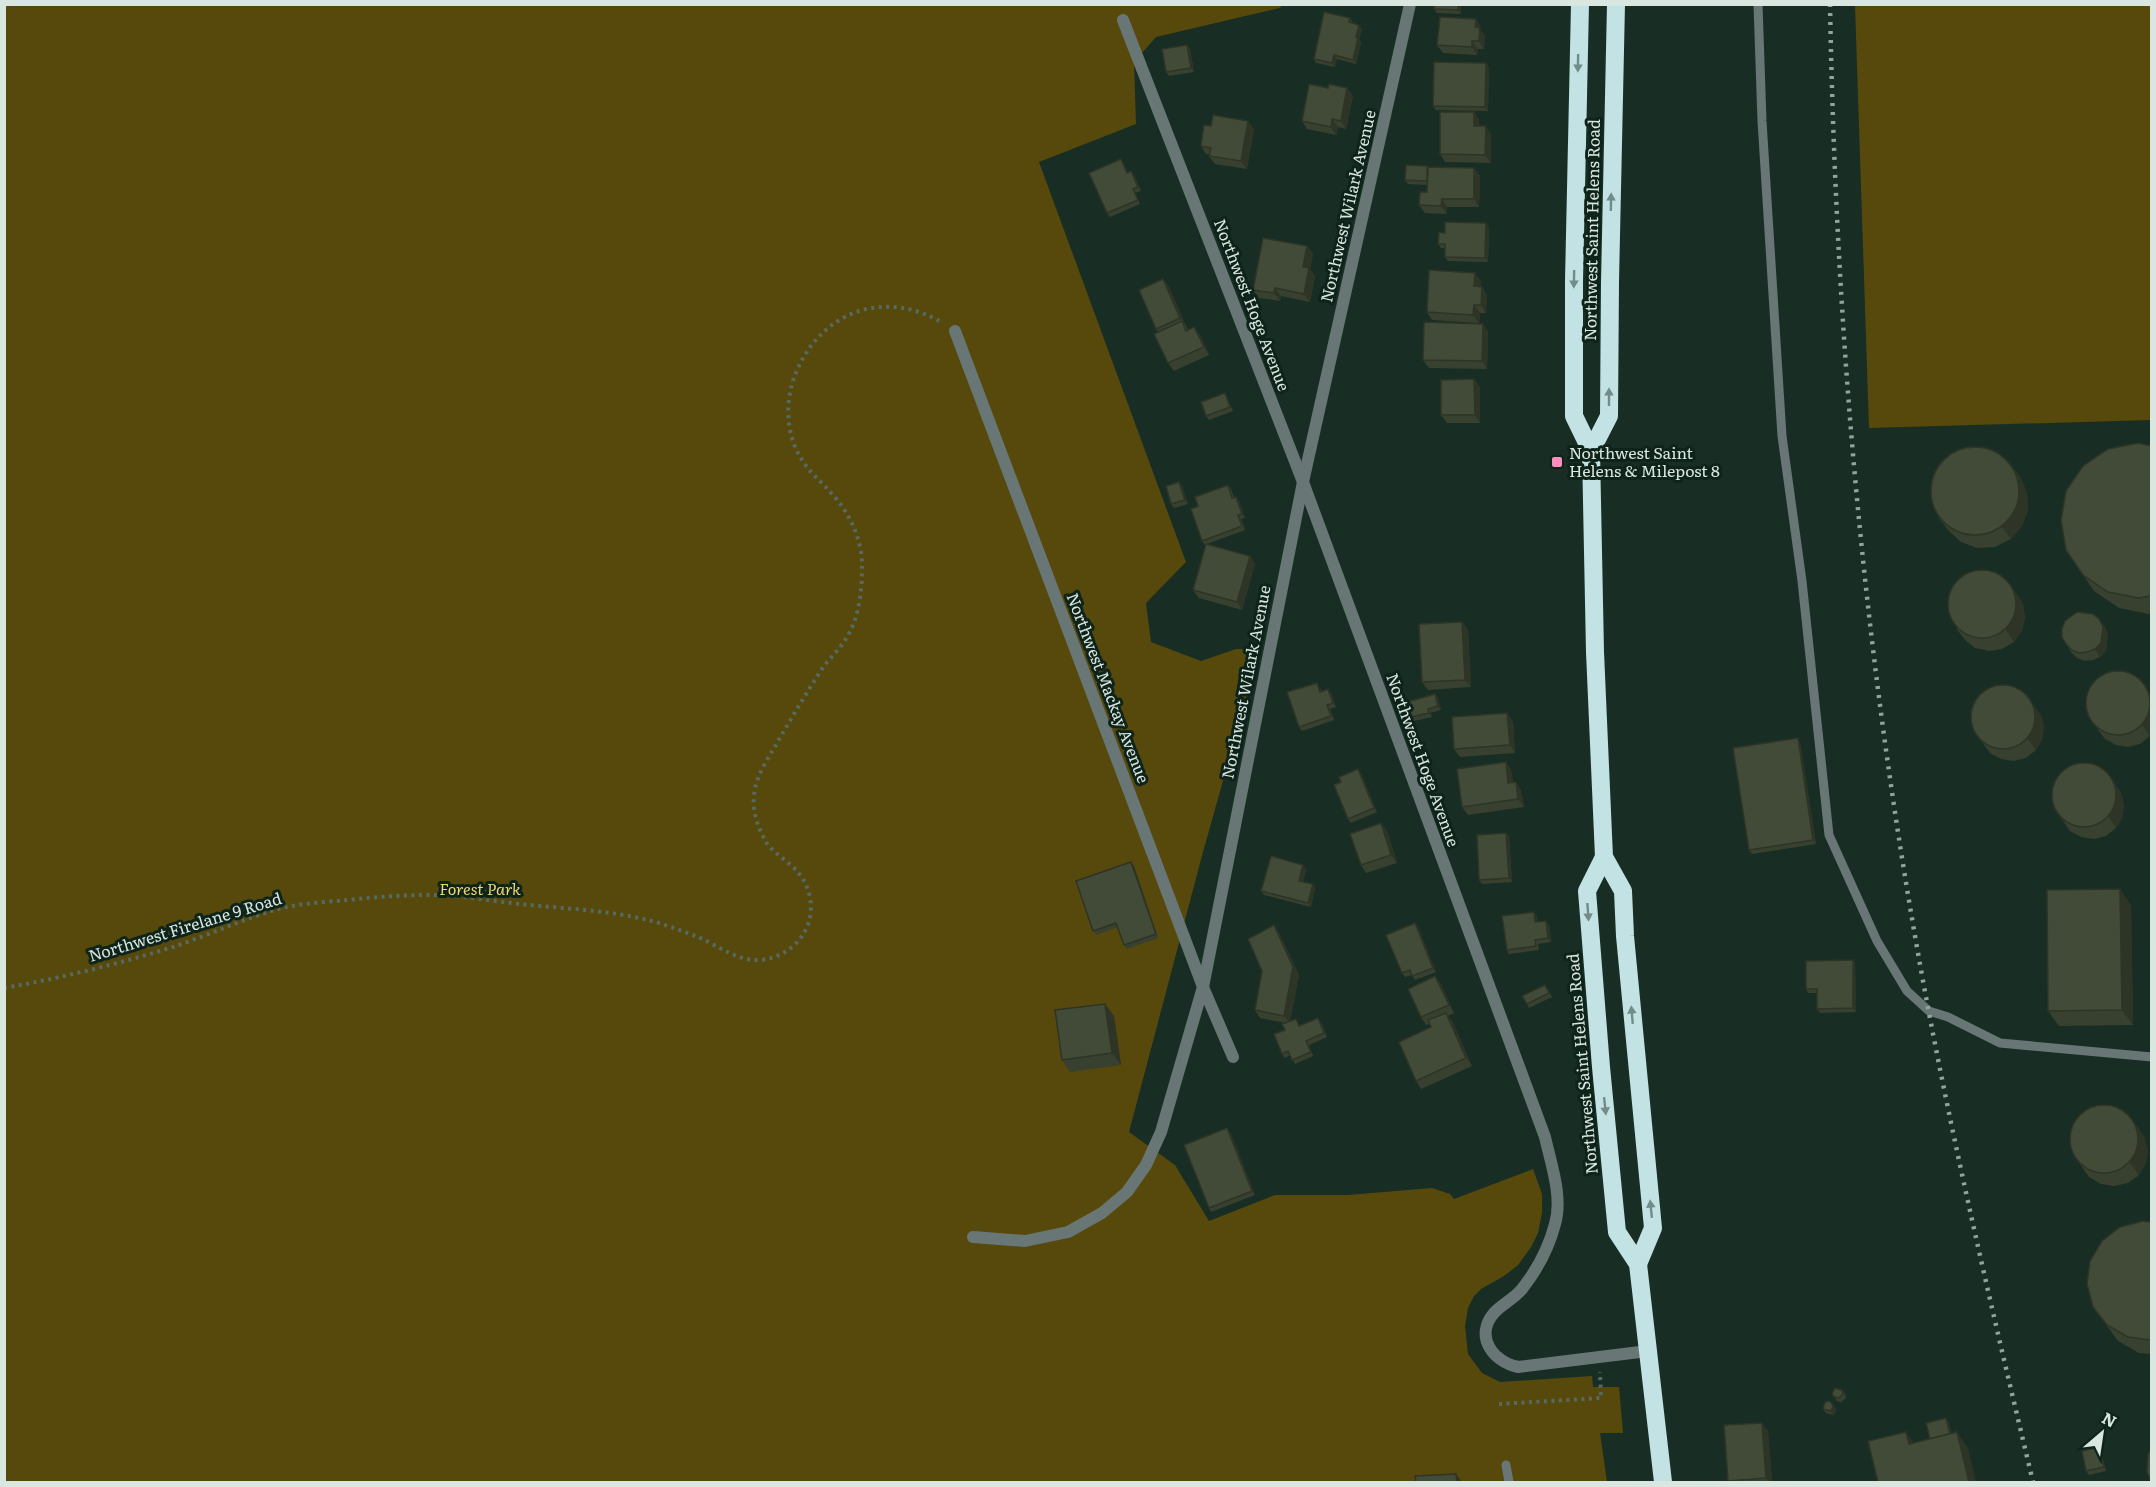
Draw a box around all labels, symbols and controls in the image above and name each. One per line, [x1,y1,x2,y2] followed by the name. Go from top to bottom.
[1573,53,1583,72] one-way arrow
[1313,107,1381,304] street label: Northwest Wilark Avenue
[1577,119,1605,341] street label: Northwest Saint Helens Road
[1606,192,1616,211] one-way arrow
[1209,215,1297,394] street label: Northwest Hoge Avenue
[1569,269,1579,288] one-way arrow
[1604,387,1614,406] one-way arrow
[1569,440,1720,482] place label: Northwest Saint Helens & Milepost 8
[1550,455,1564,469] marker: Northwest Saint Helens & Milepost 8
[1214,583,1276,781] street label: Northwest Wilark Avenue
[1061,589,1156,786] street label: Northwest Mackay Avenue
[1381,670,1467,850] street label: Northwest Hoge Avenue
[439,876,521,900] park label: Forest Park
[85,885,284,967] street label: Northwest Firelane 9 Road
[1584,902,1593,921] one-way arrow
[1559,952,1603,1176] street label: Northwest Saint Helens Road
[1628,1005,1637,1024] one-way arrow
[1600,1096,1610,1115] one-way arrow
[1646,1199,1656,1218] one-way arrow
[2072,1403,2132,1463] north arrow
[2098,1405,2121,1433] text: N

